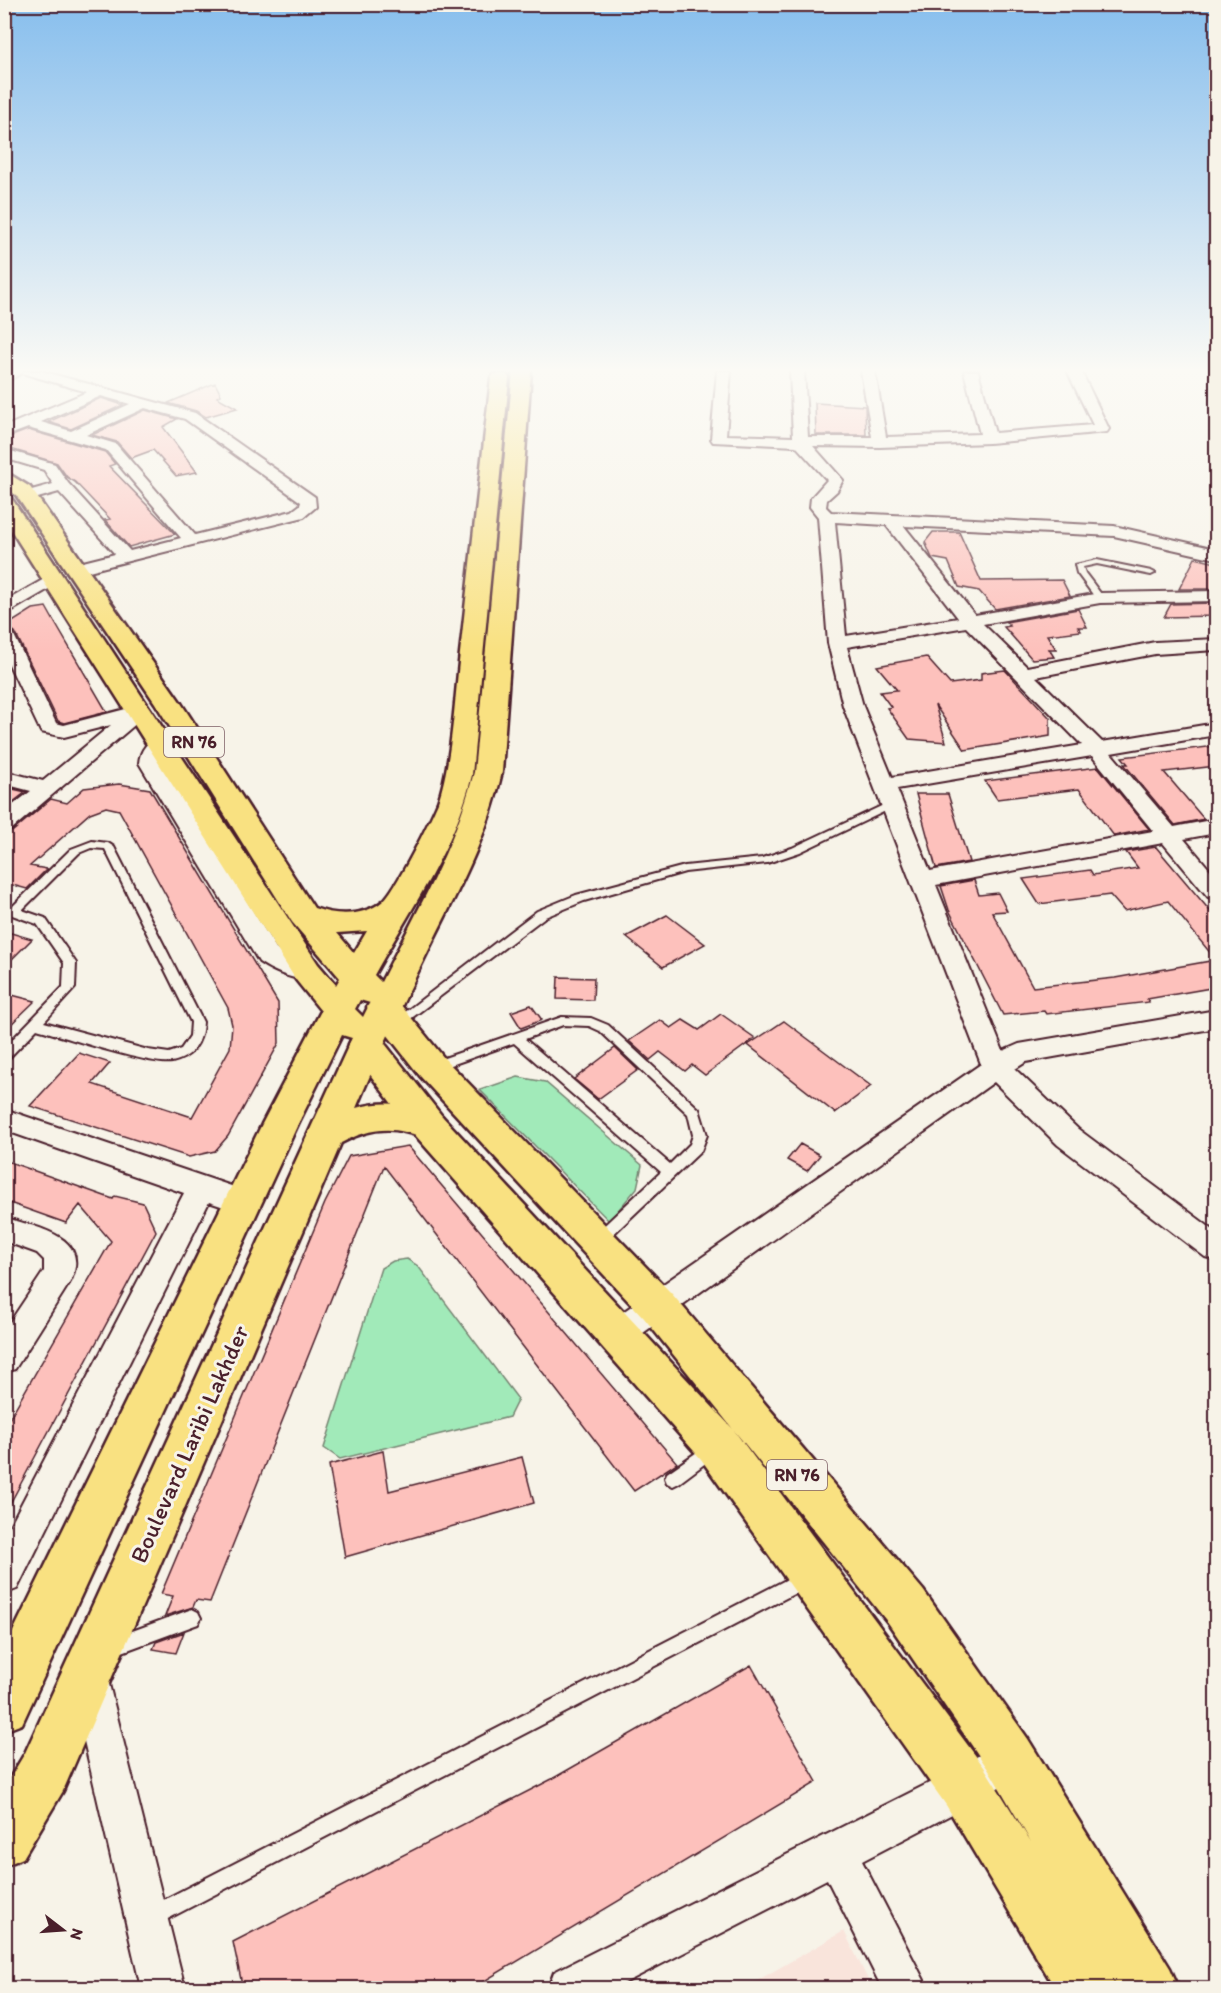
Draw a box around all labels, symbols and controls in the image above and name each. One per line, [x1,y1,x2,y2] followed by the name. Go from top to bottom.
[164,727,224,757] road number: RN 76
[123,1320,255,1567] street label: Boulevard Laribi Lakhder
[767,1460,827,1490] road number: RN 76
[33,1900,93,1960] north arrow
[66,1926,88,1942] text: N

